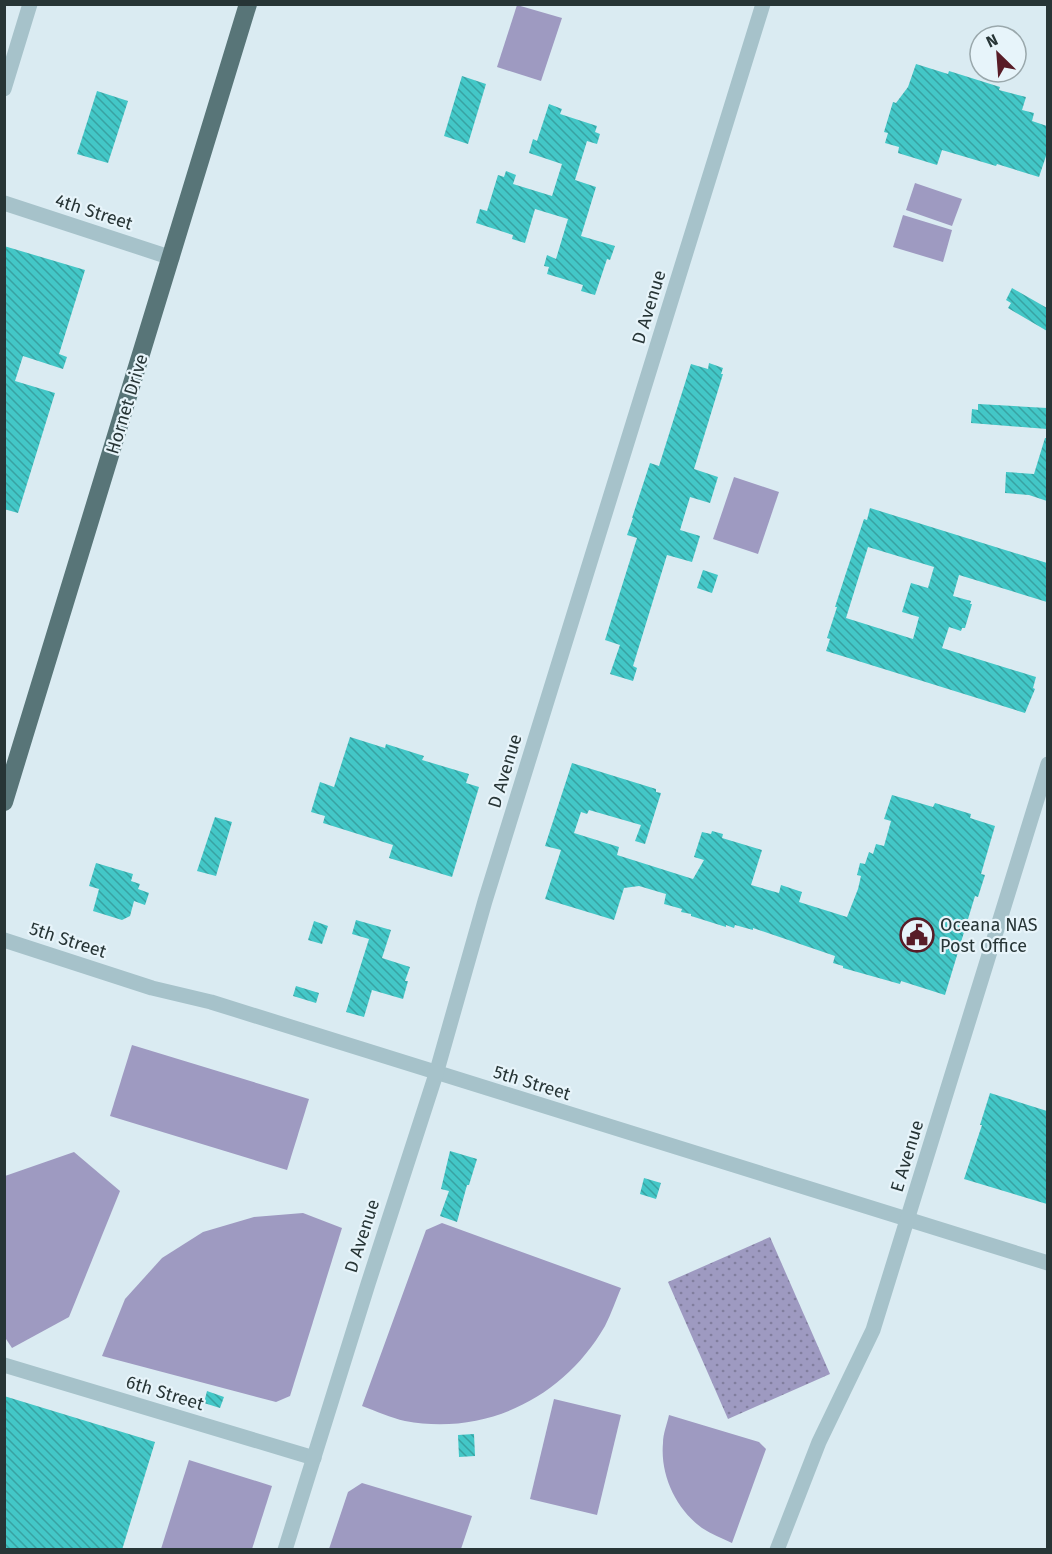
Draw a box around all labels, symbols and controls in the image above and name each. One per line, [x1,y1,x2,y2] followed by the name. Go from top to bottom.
[968,24,1028,84] north arrow
[983,30,1001,52] text: N
[52,189,136,235] street label: 4th Street
[627,267,671,347] street label: D Avenue
[101,351,153,457] street label: Hornet Drive
[483,731,527,811] street label: D Avenue
[940,914,1038,957] place label: Oceana NAS Post Office
[27,917,110,963] street label: 5th Street
[899,917,935,953] public building icon: Oceana NAS Post Office
[491,1061,574,1105] street label: 5th Street
[886,1117,928,1195] street label: E Avenue
[340,1196,384,1276] street label: D Avenue
[123,1371,207,1415] street label: 6th Street

